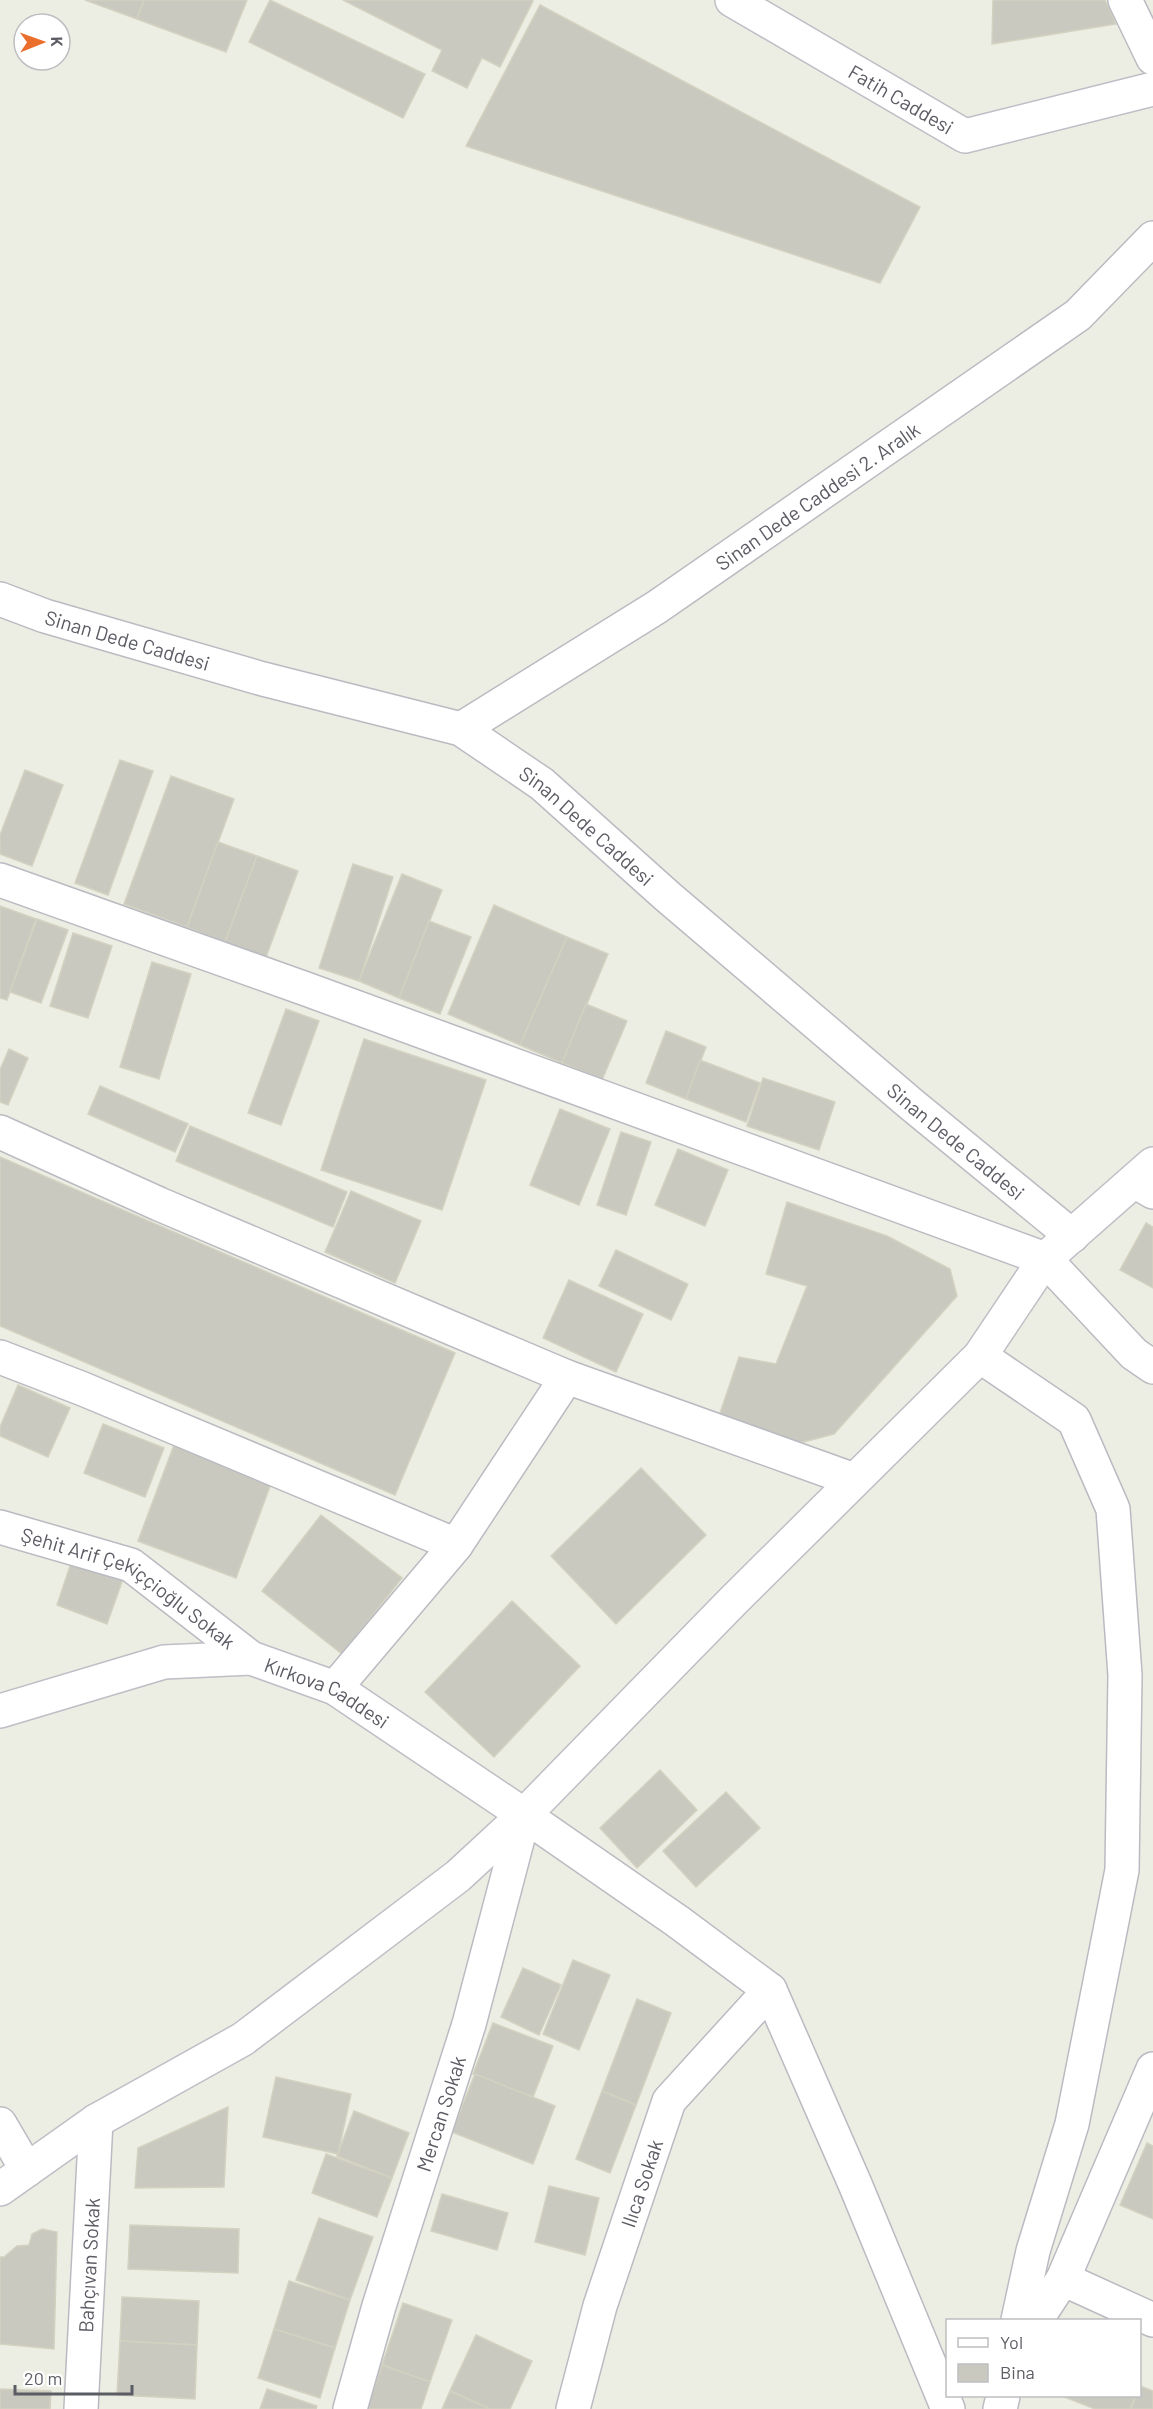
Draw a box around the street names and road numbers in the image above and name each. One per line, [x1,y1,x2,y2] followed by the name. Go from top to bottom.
[845,59,958,139] street label: Fatih Caddesi
[711,417,924,575] street label: Sinan Dede Caddesi 2. Aralık
[42,605,213,675] street label: Sinan Dede Caddesi
[515,760,659,890] street label: Sinan Dede Caddesi
[883,1077,1030,1204] street label: Sinan Dede Caddesi
[18,1522,240,1653] street label: Şehit Arif Çekiççioğlu Sokak
[261,1652,394,1733] street label: Kırkova Caddesi
[411,2053,470,2175] street label: Mercan Sokak
[615,2136,667,2230] street label: Ilıca Sokak
[73,2197,104,2333] street label: Bahçıvan Sokak

